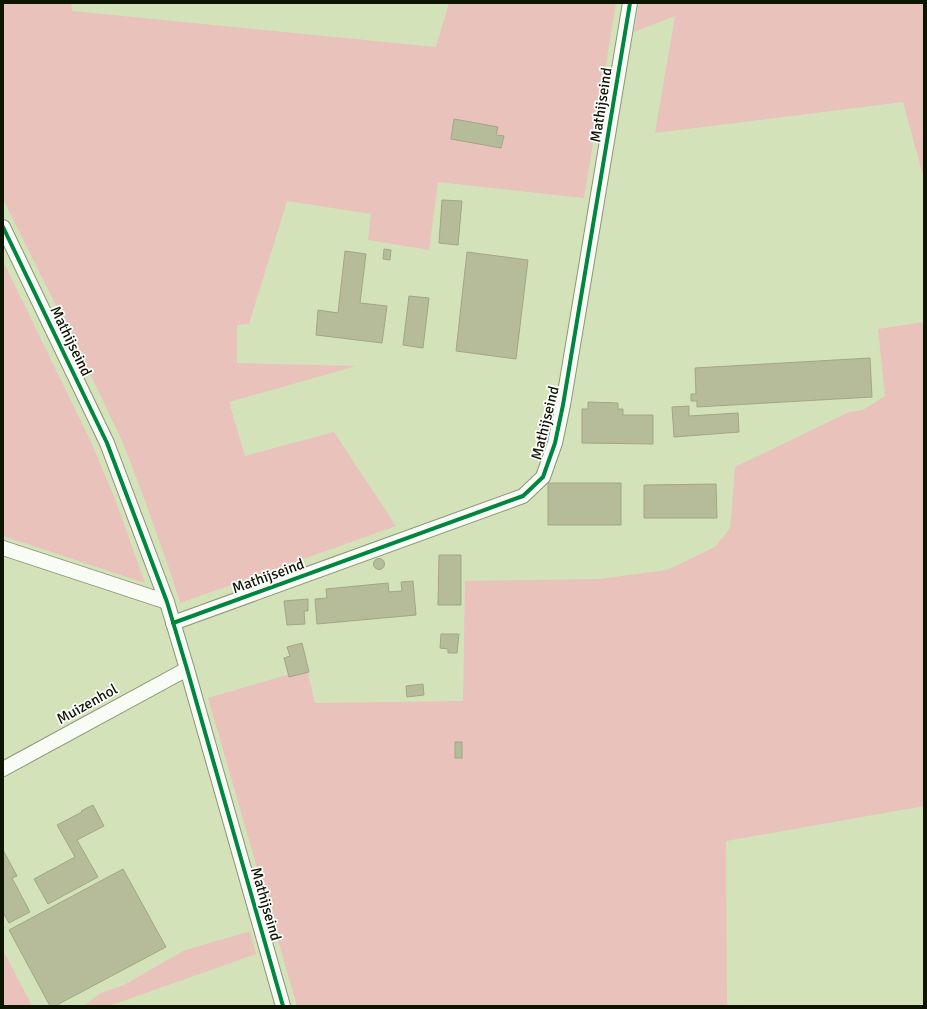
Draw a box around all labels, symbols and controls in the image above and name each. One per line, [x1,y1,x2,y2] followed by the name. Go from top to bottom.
[586,66,616,144] street label: Mathijseind
[46,303,96,379] street label: Mathijseind
[527,384,563,462] street label: Mathijseind
[229,555,307,597] street label: Mathijseind
[53,680,121,728] street label: Muizenhol
[247,865,285,943] street label: Mathijseind

